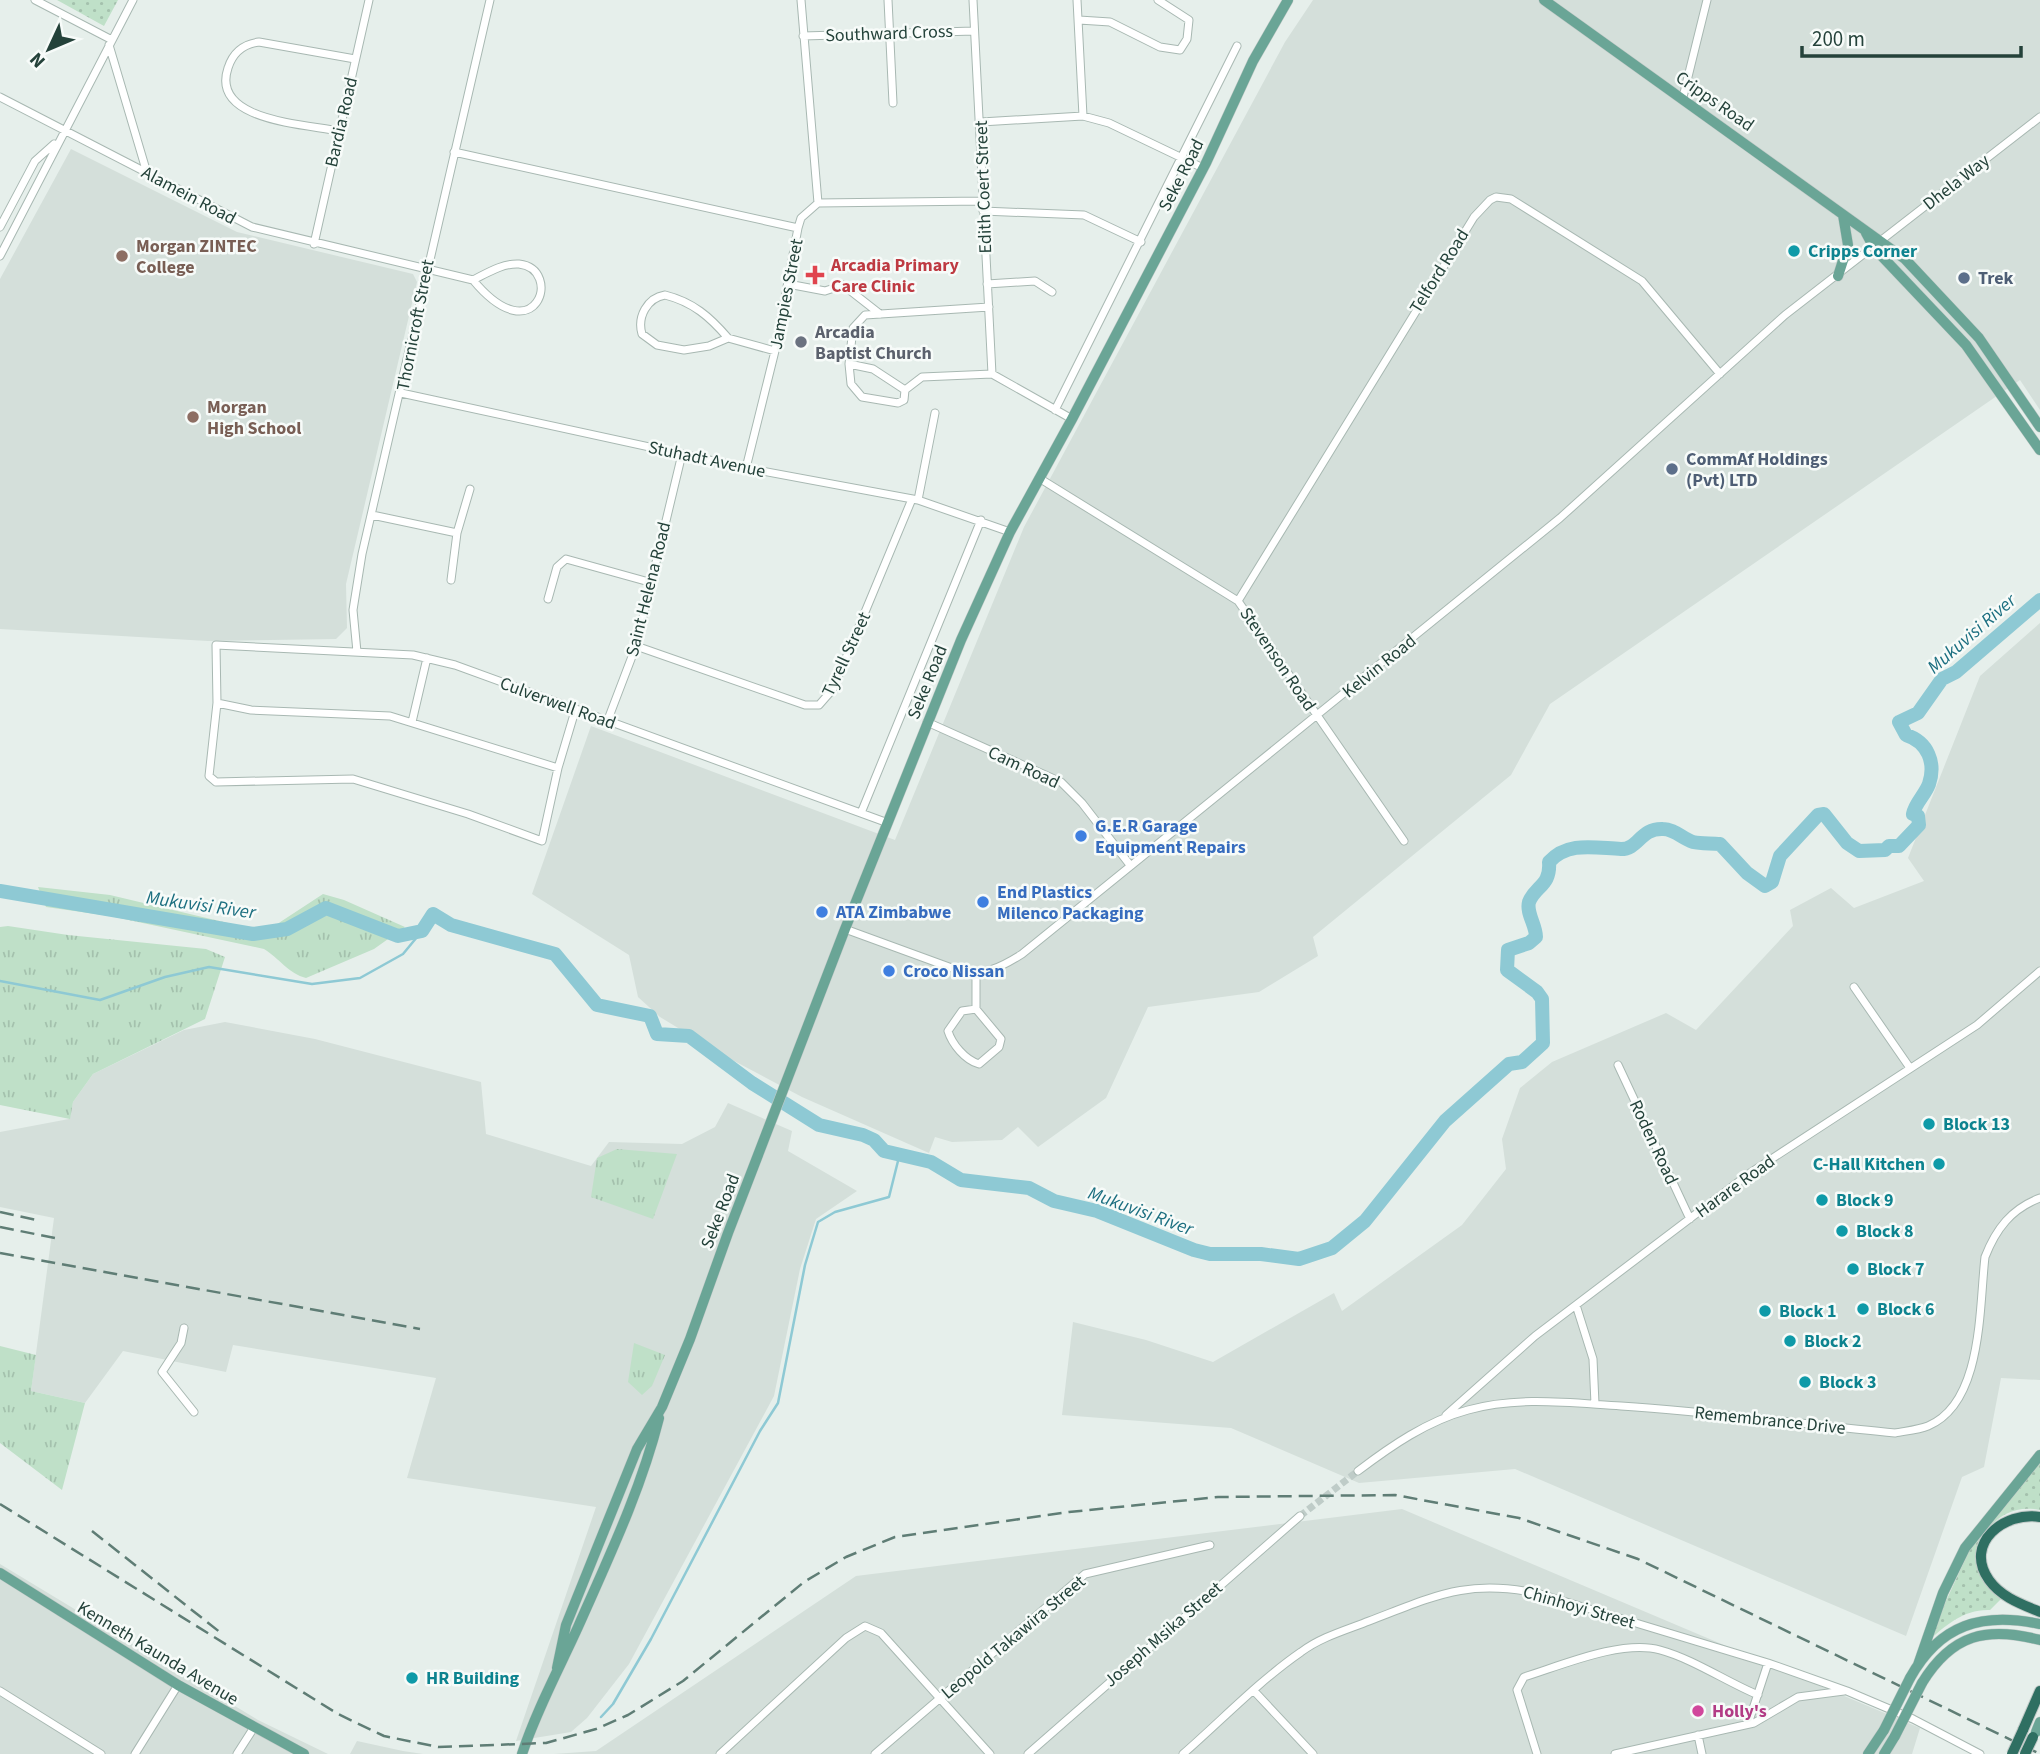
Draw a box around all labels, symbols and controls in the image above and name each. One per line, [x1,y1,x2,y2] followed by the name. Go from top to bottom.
[14,14,84,84] north arrow
[1802,14,2021,58] scale bar
[825,19,953,48] street label: Southward Cross
[1812,24,1865,54] text: 200 m
[24,46,52,74] text: N
[1670,65,1759,138] street label: Cripps Road
[319,75,364,169] street label: Bardia Road
[969,120,998,254] street label: Edith Coert Street
[1153,135,1210,216] street label: Seke Road
[1918,148,1995,216] street label: Dhela Way
[137,160,240,231] street label: Alamein Road
[1404,224,1475,318] street label: Telford Road
[136,234,257,280] place label: Morgan ZINTEC College
[764,237,809,352] street label: Jampies Street
[1808,239,1918,264] place label: Cripps Corner
[1786,243,1802,259] marker: Cripps Corner
[114,248,130,264] marker: Morgan ZINTEC College
[830,253,959,299] place label: Arcadia Primary Care Clinic
[391,257,440,393] street label: Thornicroft Street
[805,265,825,285] marker: Arcadia Primary Care Clinic
[1978,266,2014,291] place label: Trek
[1956,270,1972,286] marker: Trek
[814,320,932,366] place label: Arcadia Baptist Church
[793,334,809,350] marker: Arcadia Baptist Church
[207,395,301,441] place label: Morgan High School
[185,409,201,425] marker: Morgan High School
[646,435,768,484] street label: Stuhadt Avenue
[1686,447,1828,493] place label: CommAf Holdings (Pvt) LTD
[1664,461,1680,477] marker: CommAf Holdings (Pvt) LTD
[620,519,677,659] street label: Saint Helena Road
[1922,587,2024,680] water label: Mukuvisi River
[1234,602,1322,716] street label: Stevenson Road
[816,608,877,700] street label: Tyrell Street
[1337,629,1422,704] street label: Kelvin Road
[901,641,954,723] street label: Seke Road
[496,671,619,736] street label: Culverwell Road
[984,740,1064,795] street label: Cam Road
[1095,814,1246,860] place label: G.E.R Garage Equipment Repairs
[1073,828,1089,844] marker: G.E.R Garage Equipment Repairs
[997,880,1144,926] place label: End Plastics Milenco Packaging
[144,884,259,927] water label: Mukuvisi River
[975,894,991,910] marker: End Plastics Milenco Packaging
[835,900,951,925] place label: ATA Zimbabwe
[814,904,830,920] marker: ATA Zimbabwe
[903,959,1005,984] place label: Croco Nissan
[881,963,897,979] marker: Croco Nissan
[1623,1096,1684,1189] street label: Roden Road
[1943,1112,2010,1137] place label: Block 13
[1921,1116,1937,1132] marker: Block 13
[1690,1149,1780,1224] street label: Harare Road
[1813,1152,1925,1177] place label: C-Hall Kitchen
[1931,1156,1947,1172] marker: C-Hall Kitchen
[695,1170,746,1252] street label: Seke Road
[1084,1180,1198,1243] water label: Mukuvisi River
[1836,1188,1893,1213] place label: Block 9
[1814,1192,1830,1208] marker: Block 9
[1856,1219,1913,1244] place label: Block 8
[1834,1223,1850,1239] marker: Block 8
[1867,1257,1924,1282] place label: Block 7
[1845,1261,1861,1277] marker: Block 7
[1877,1297,1934,1322] place label: Block 6
[1779,1299,1836,1324] place label: Block 1
[1855,1301,1871,1317] marker: Block 6
[1757,1303,1773,1319] marker: Block 1
[1804,1329,1861,1354] place label: Block 2
[1782,1333,1798,1349] marker: Block 2
[1819,1370,1876,1395] place label: Block 3
[1797,1374,1813,1390] marker: Block 3
[1693,1400,1847,1441] street label: Remembrance Drive
[936,1570,1091,1705] street label: Leopold Takawira Street
[1099,1576,1228,1693] street label: Joseph Msika Street
[1520,1580,1638,1635] street label: Chinhoyi Street
[72,1595,243,1712] street label: Kenneth Kaunda Avenue
[426,1666,520,1691] place label: HR Building
[404,1670,420,1686] marker: HR Building
[1712,1699,1767,1724] place label: Holly's
[1690,1703,1706,1719] marker: Holly's

